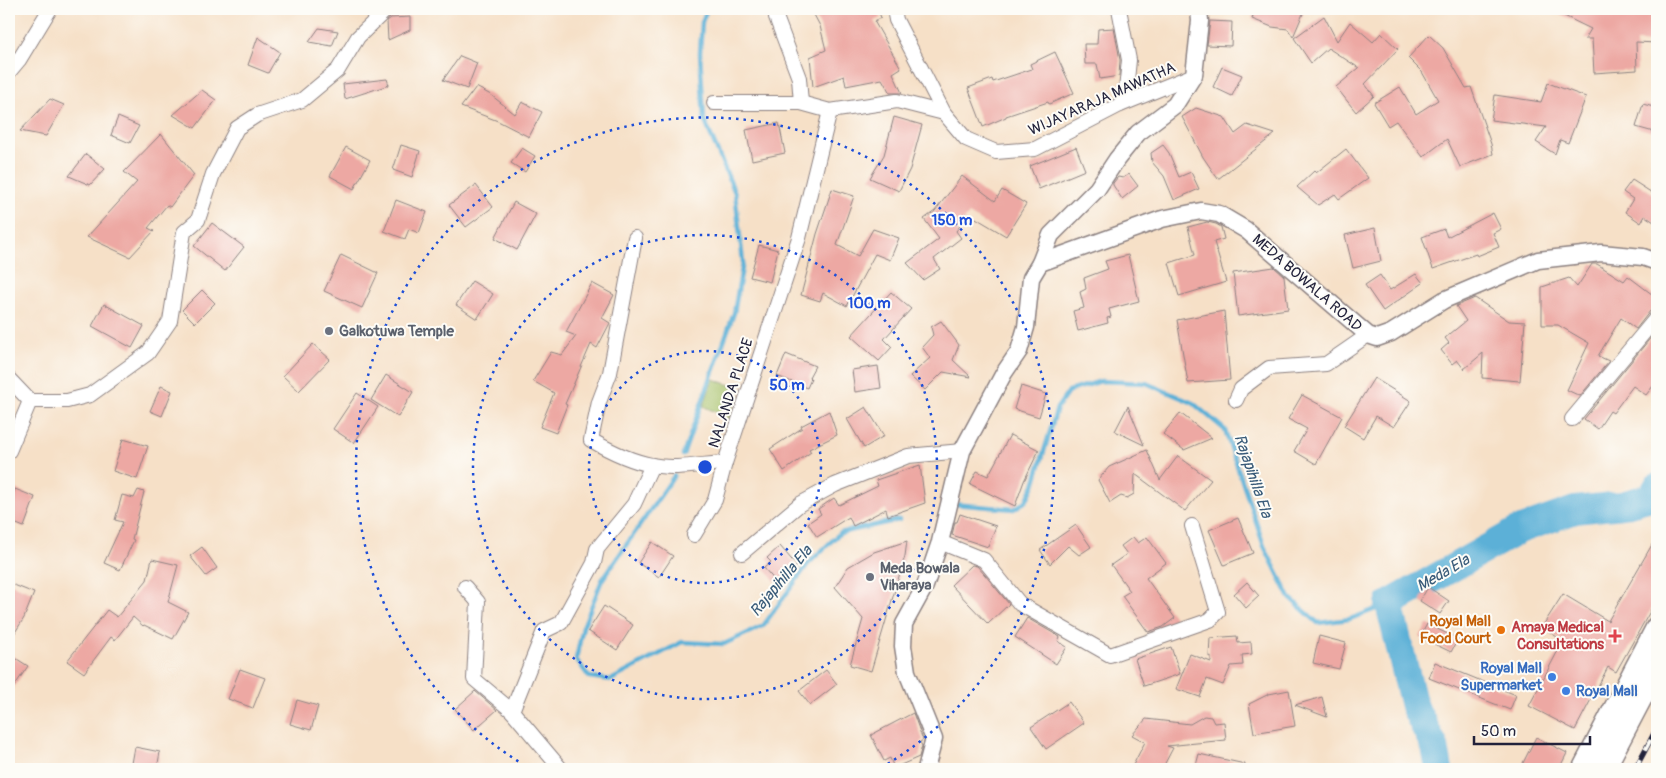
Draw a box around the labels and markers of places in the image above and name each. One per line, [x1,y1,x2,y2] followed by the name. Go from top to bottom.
[339,322,454,341] place label: Galkotuwa Temple
[323,325,335,337] marker: Galkotuwa Temple
[696,458,714,476] centre of rings
[880,559,960,595] place label: Meda Bowala Viharaya
[864,571,876,583] marker: Meda Bowala Viharaya
[1420,612,1492,648] place label: Royal Mall Food Court
[1511,618,1604,654] place label: Amaya Medical Consultations
[1495,624,1507,636] marker: Royal Mall Food Court
[1608,629,1622,643] marker: Amaya Medical Consultations
[1461,659,1543,695] place label: Royal Mall Supermarket
[1546,671,1558,683] marker: Royal Mall Supermarket
[1576,682,1638,701] place label: Royal Mall
[1560,685,1572,697] marker: Royal Mall

